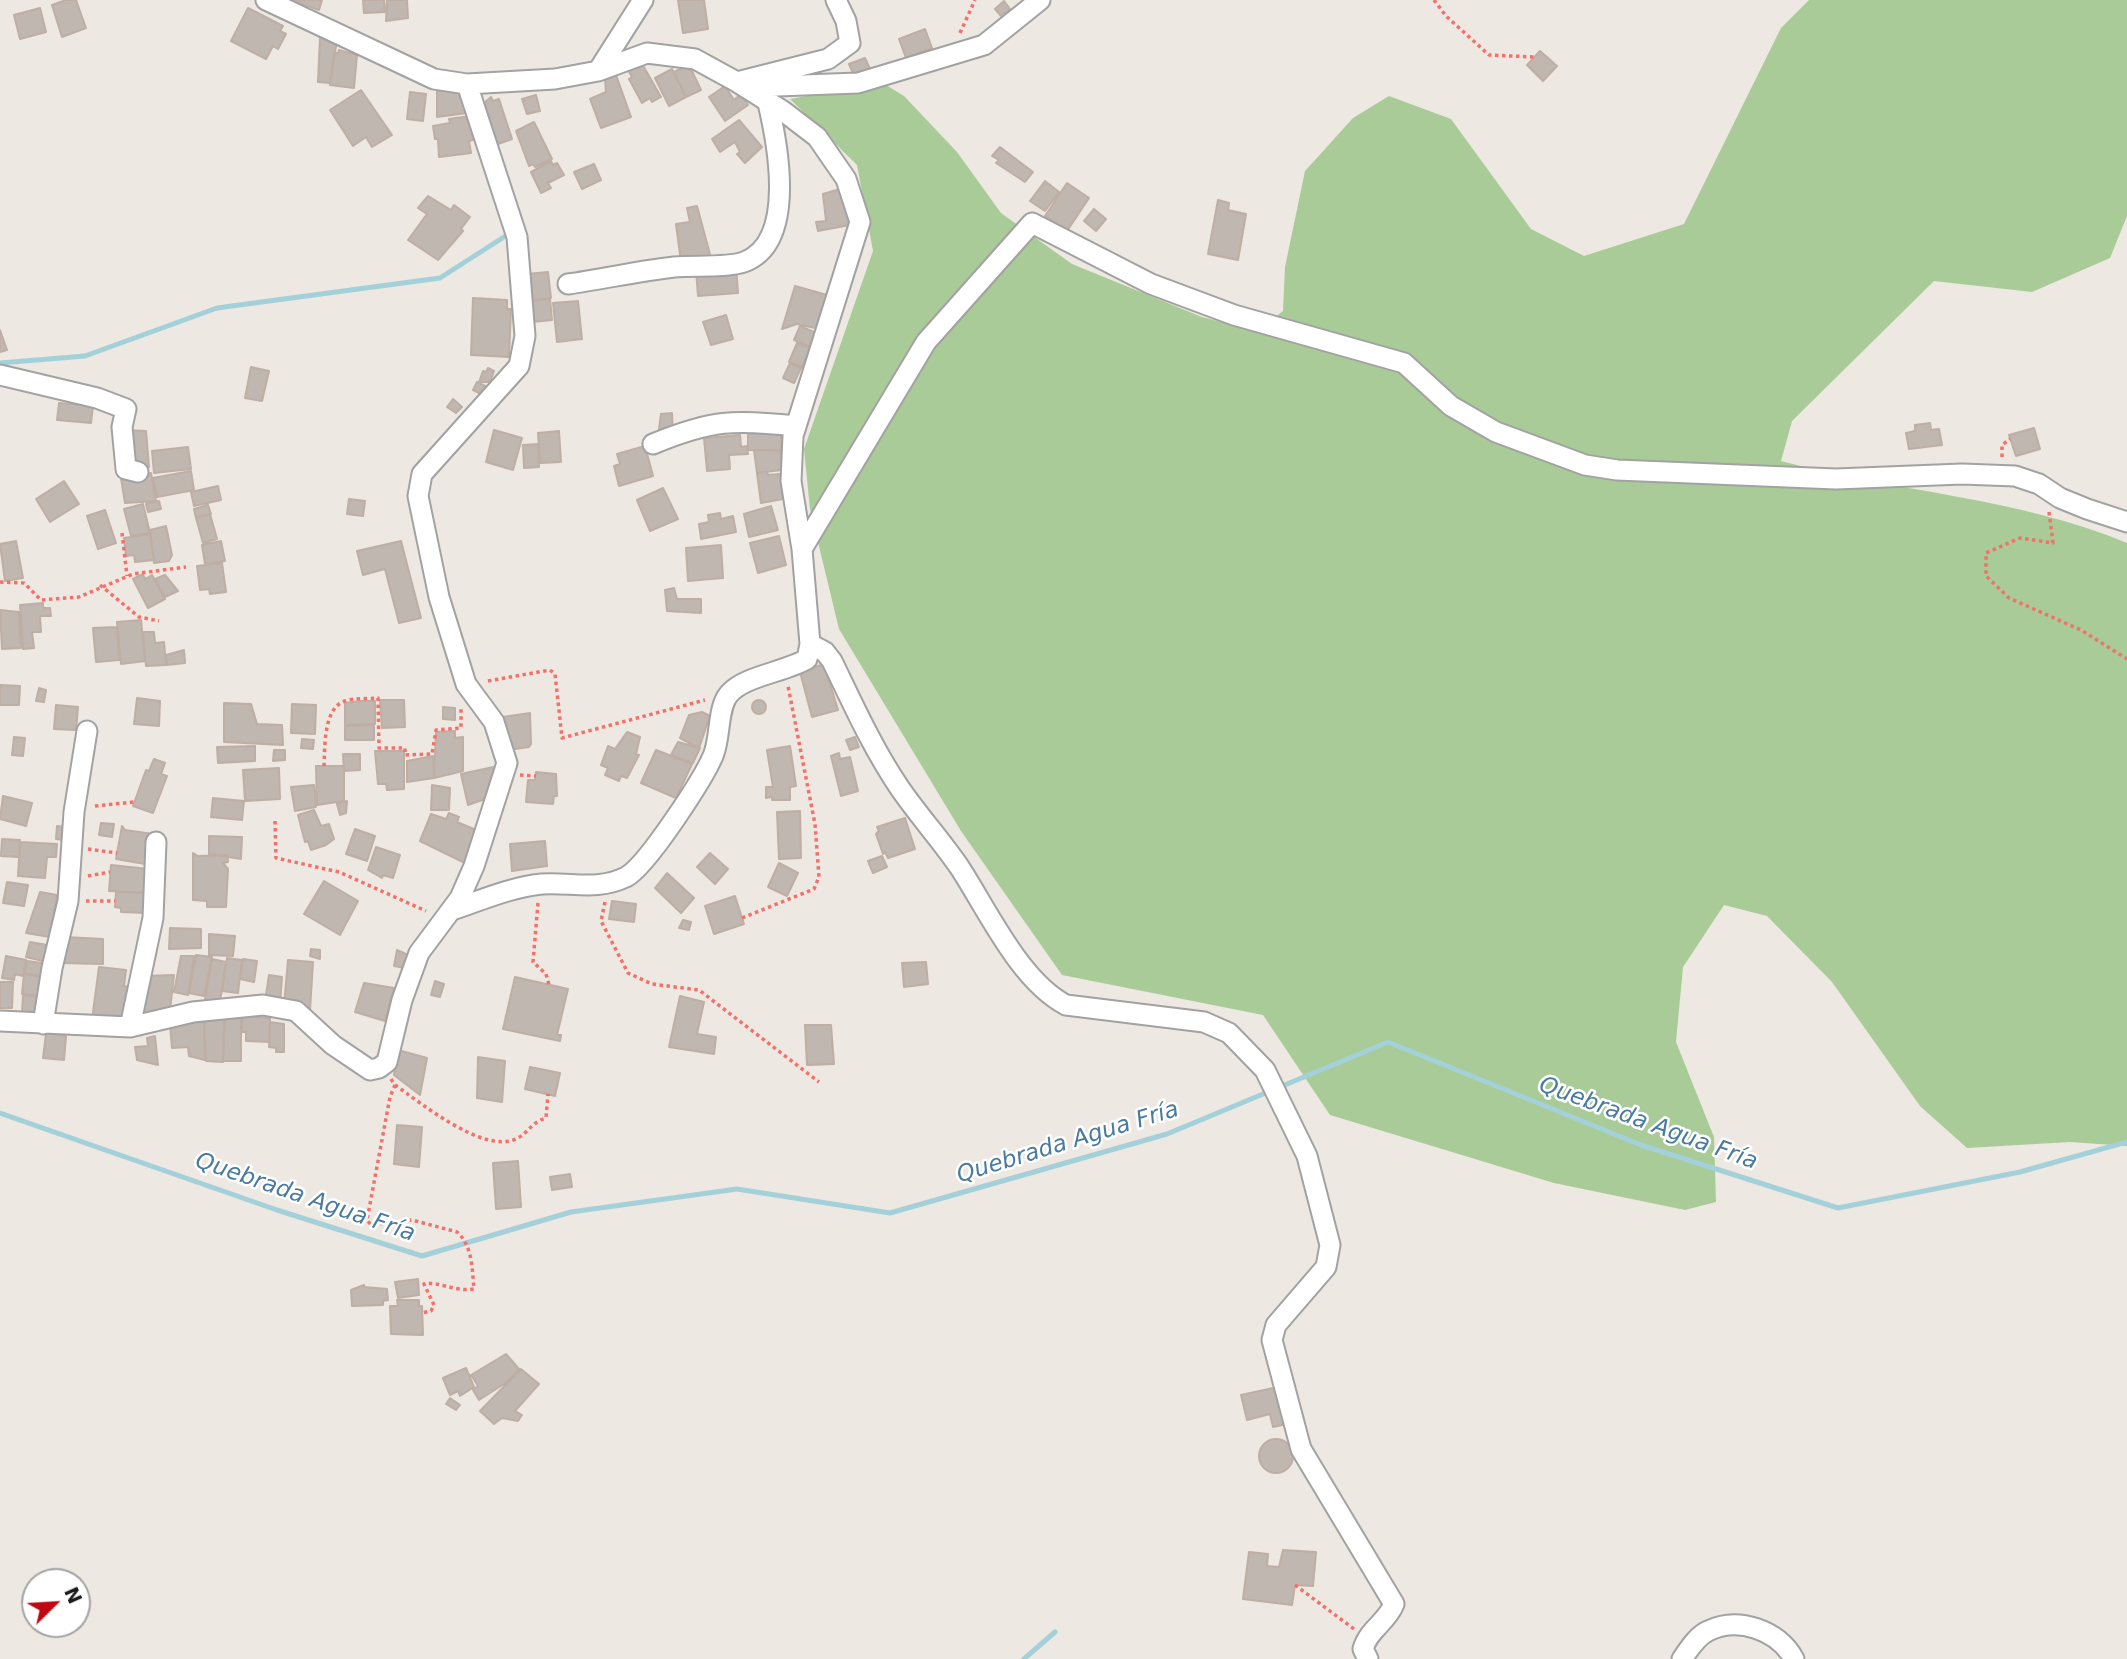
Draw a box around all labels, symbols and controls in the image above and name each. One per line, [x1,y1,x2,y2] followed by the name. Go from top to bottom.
[1535,1072,1761,1176] water label: Quebrada Agua Fría
[954,1096,1182,1190] water label: Quebrada Agua Fría
[192,1147,418,1249] water label: Quebrada Agua Fría
[21,1568,91,1638] north arrow
[60,1584,87,1607] text: N

